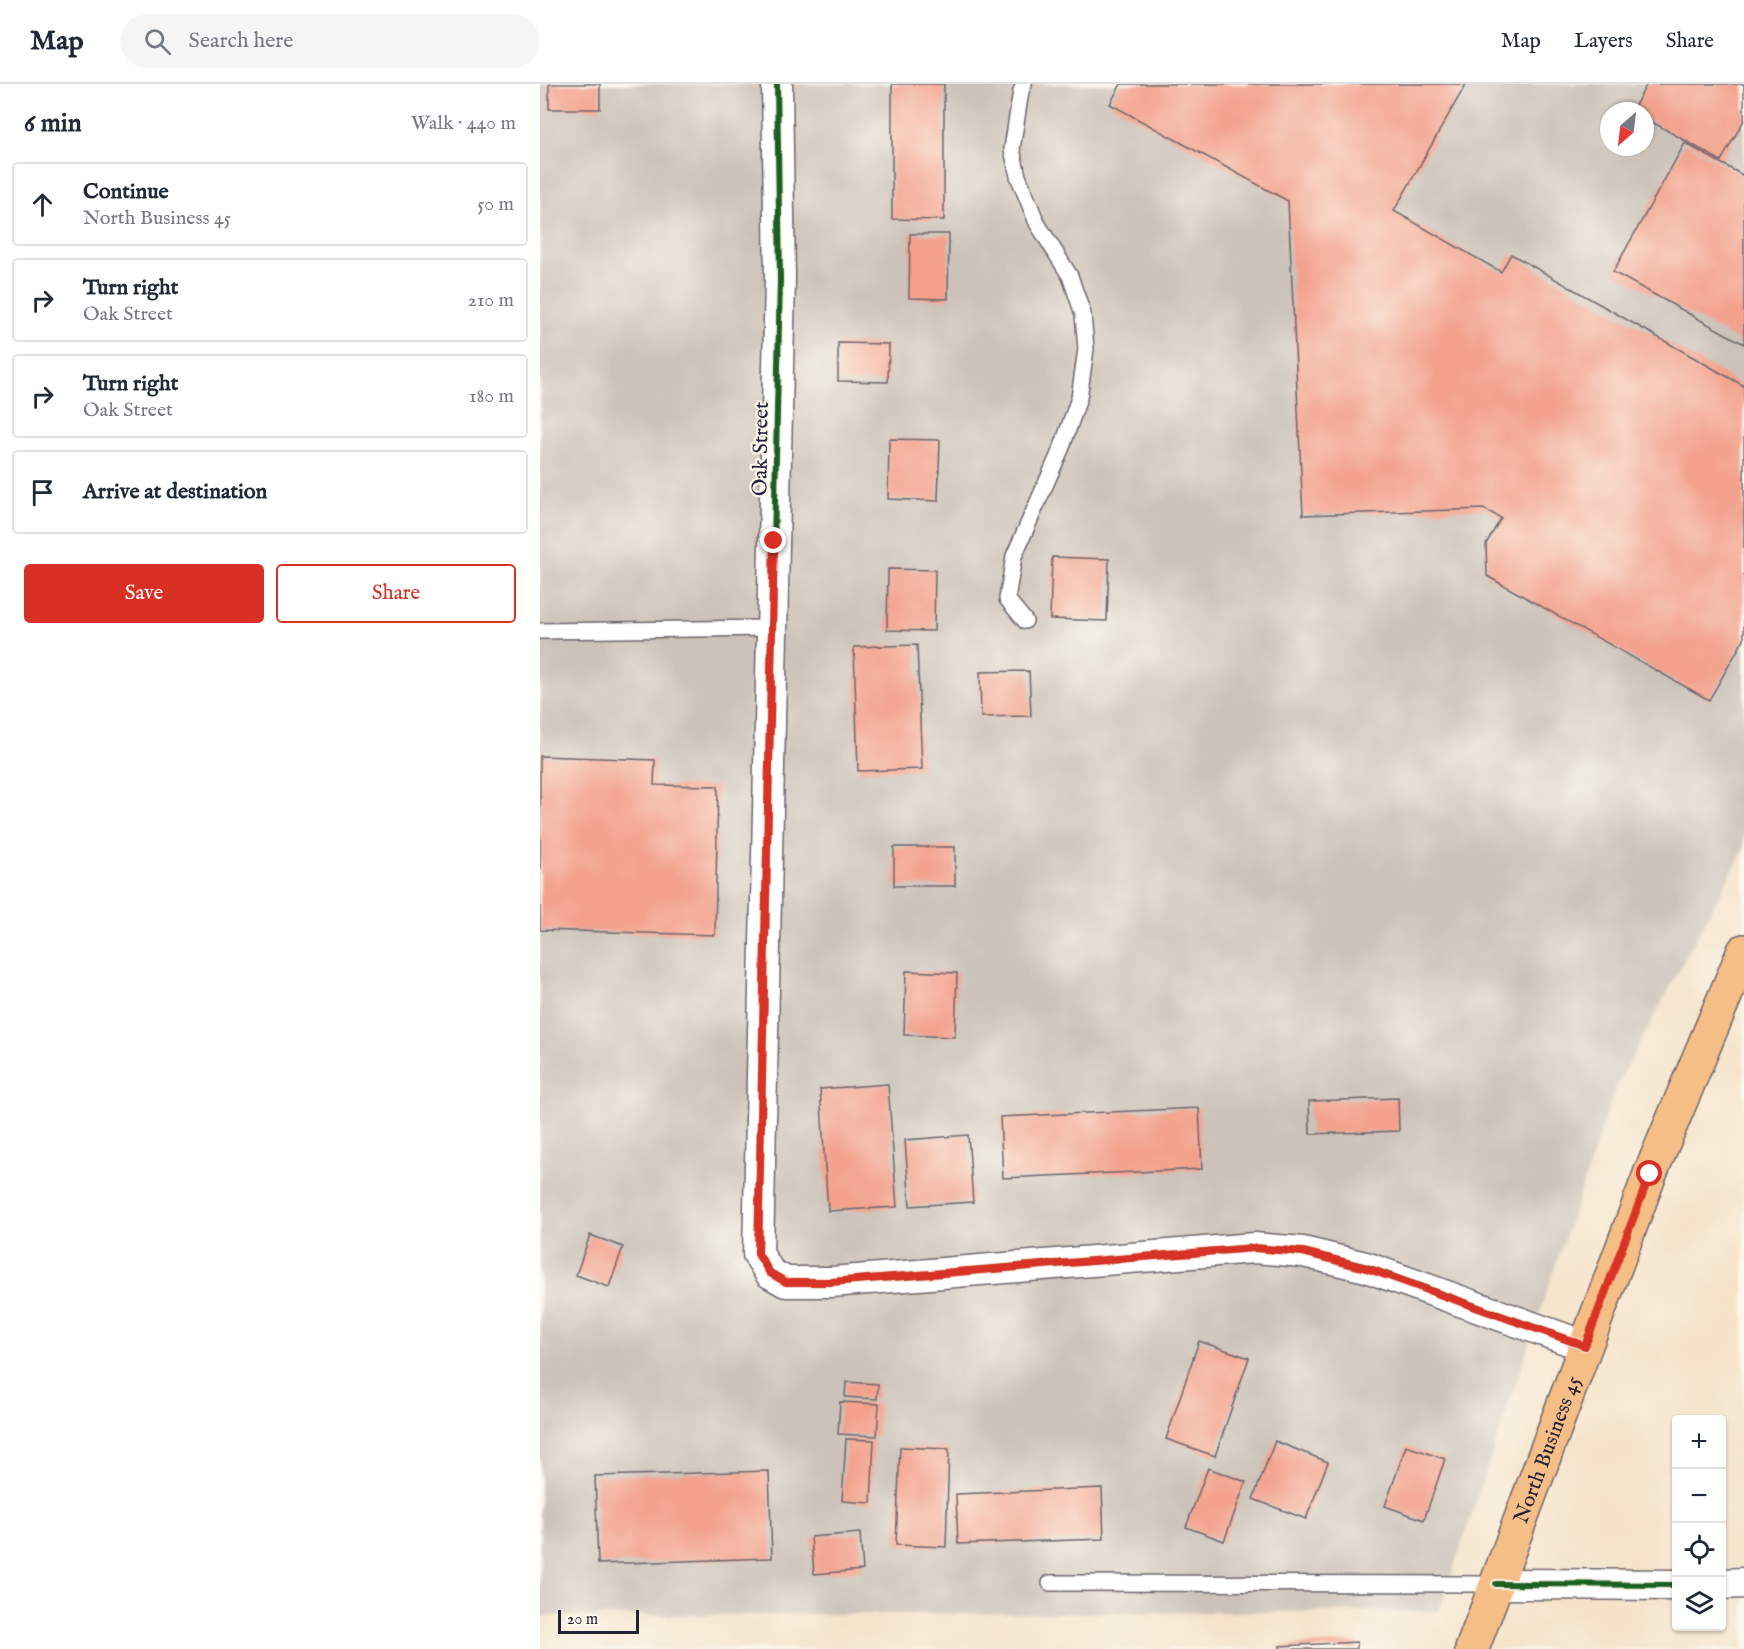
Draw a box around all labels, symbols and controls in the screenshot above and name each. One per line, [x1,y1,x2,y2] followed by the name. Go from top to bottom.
[120,14,540,68] search box
[30,24,84,59] text: Map
[141,25,174,58] icon: search
[189,27,293,55] text: Search here
[1501,28,1541,55] text: Map
[1574,28,1633,55] text: Layers
[1666,28,1714,55] text: Share
[1600,102,1654,156] north arrow
[24,107,82,140] text: 6 min
[411,111,516,136] text: Walk · 440 m
[83,178,169,206] text: Continue
[26,188,59,221] icon: ahead
[477,192,514,217] text: 50 m
[83,206,231,231] text: North Business 45
[83,274,178,302] text: Turn right
[26,284,59,317] icon: right
[468,288,514,313] text: 210 m
[83,302,173,327] text: Oak Street
[83,370,178,398] text: Turn right
[26,380,59,413] icon: right
[469,384,514,409] text: 180 m
[83,398,173,423] text: Oak Street
[747,402,776,496] street label: Oak Street
[26,476,59,509] icon: arrive
[83,478,267,506] text: Arrive at destination
[760,527,786,553] route end
[24,564,264,623] button: Save
[276,564,516,623] button: Share
[1636,1160,1662,1186] route start
[1508,1372,1588,1528] street label: North Business 45
[1672,1415,1726,1631] map controls
[1672,1415,1726,1469] button: +
[1672,1469,1726,1523] button: −
[1672,1523,1726,1577] button: locate
[1672,1577,1726,1631] button: layers
[558,1607,639,1634] scale bar
[567,1610,598,1630] text: 20 m

